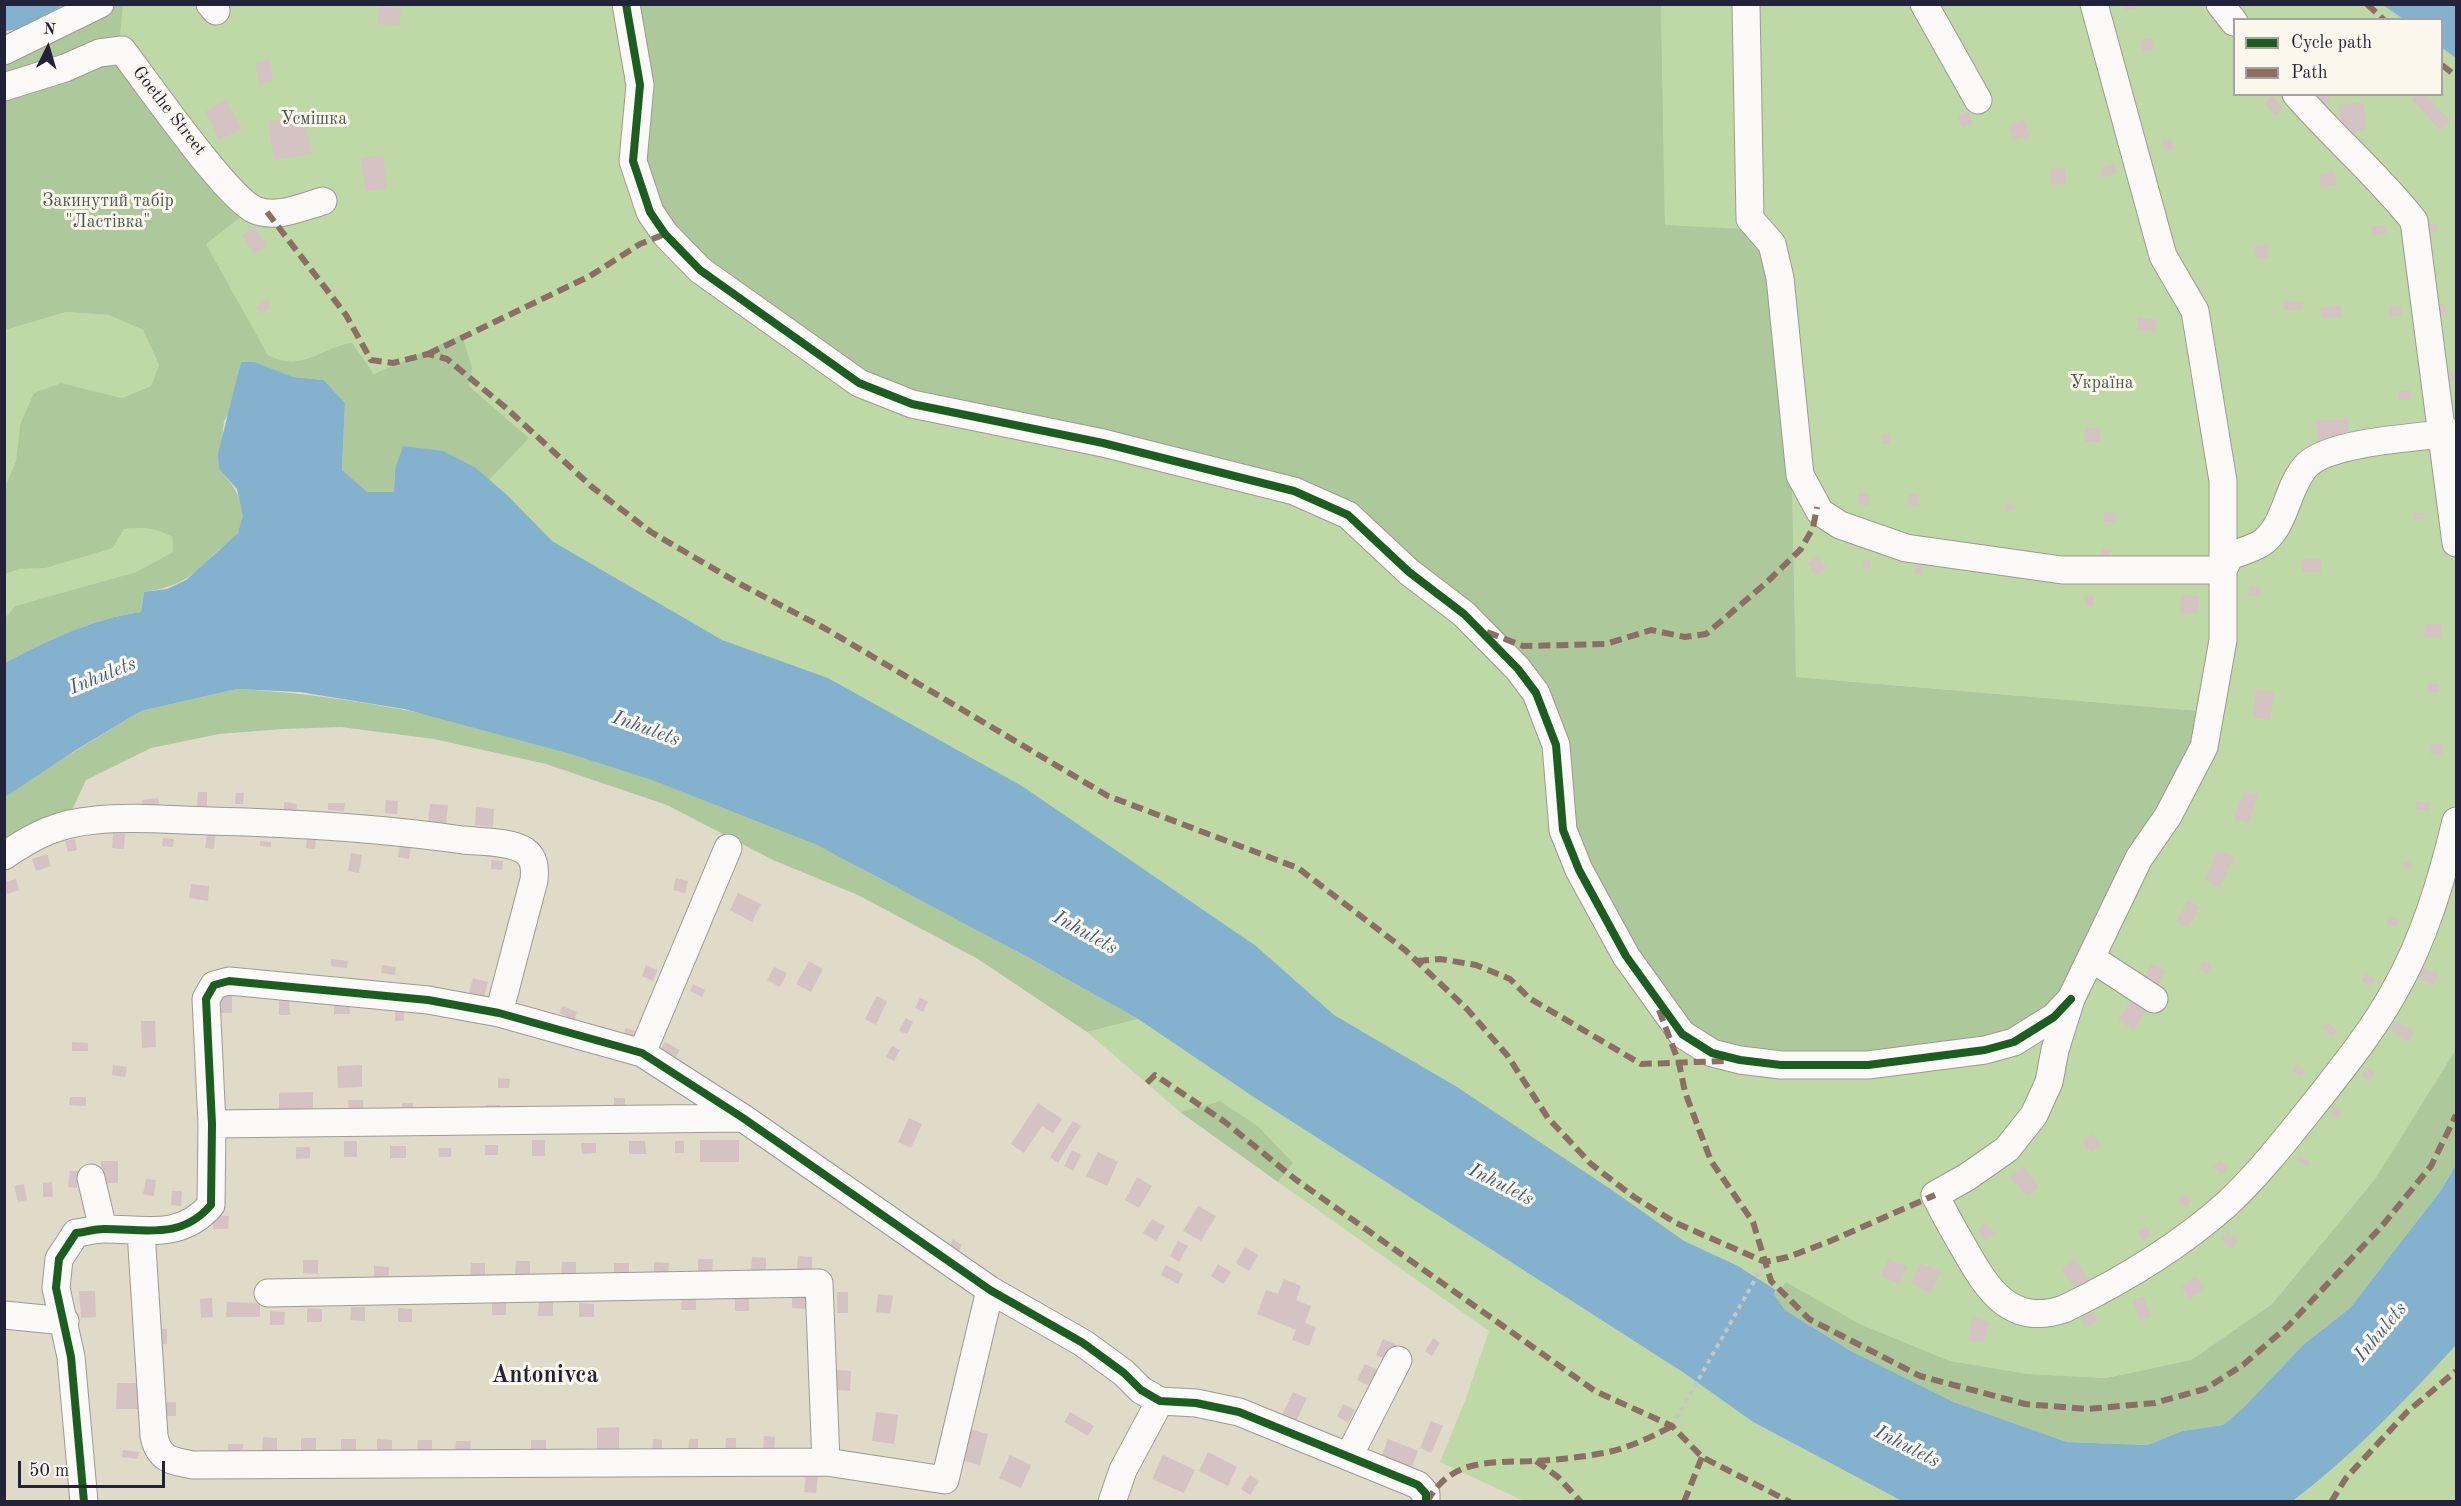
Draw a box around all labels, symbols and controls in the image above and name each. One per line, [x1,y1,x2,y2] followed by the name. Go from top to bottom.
[18,18,78,78] north arrow
[2233,18,2443,96] legend
[43,22,56,39] text: N
[2291,34,2372,52] text: Cycle path
[127,62,211,160] street label: Goethe Street
[2291,64,2327,82] text: Path
[281,108,347,130] park label: Усмішка
[42,190,174,232] park label: Закинутий табір "Ластівка"
[2070,372,2134,394] park label: Україна
[66,652,140,700] water label: Inhulets
[609,706,683,752] water label: Inhulets
[1049,906,1121,960] water label: Inhulets
[1464,1158,1538,1212] water label: Inhulets
[2349,1298,2413,1366] water label: Inhulets
[491,1362,599,1390] district label: Antonivca
[1870,1420,1944,1474] water label: Inhulets
[21,1449,168,1487] scale bar
[29,1462,69,1480] text: 50 m

